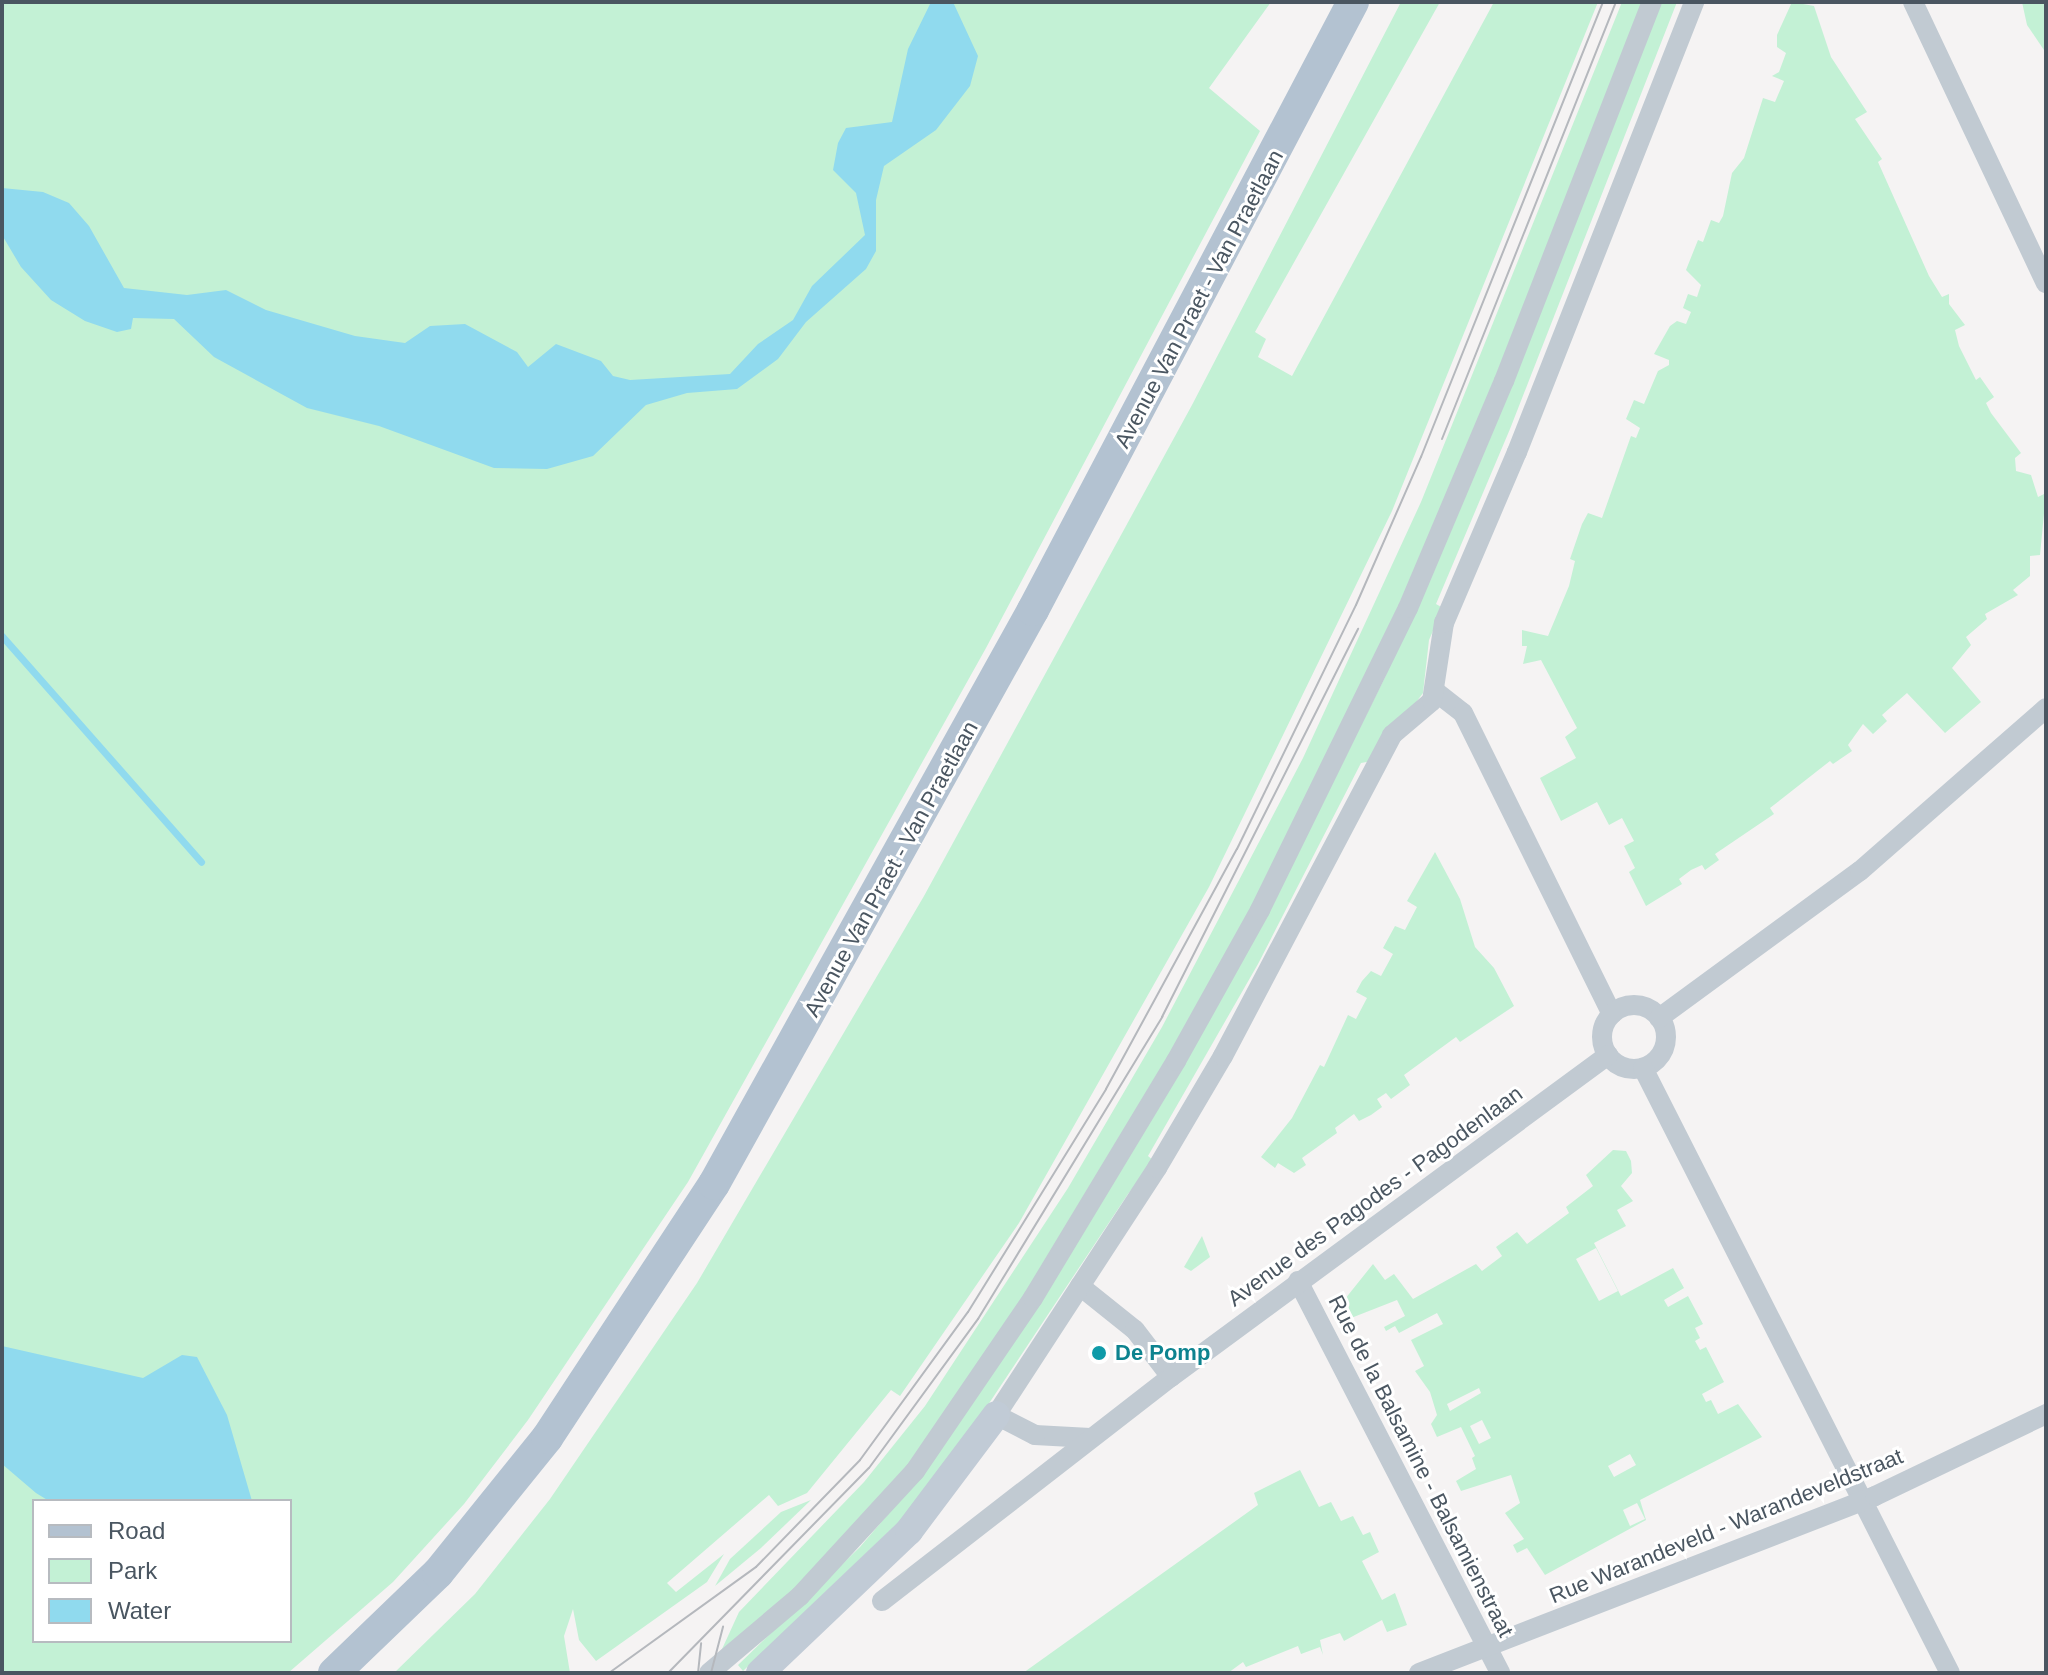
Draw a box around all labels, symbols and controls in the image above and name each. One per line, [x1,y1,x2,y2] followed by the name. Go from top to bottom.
[1109,145,1289,453] street label: Avenue Van Praet - Van Praetlaan
[799,717,983,1021] street label: Avenue Van Praet - Van Praetlaan
[1222,1080,1528,1312] street label: Avenue des Pagodes - Pagodenlaan
[1323,1291,1519,1641] street label: Rue de la Balsamine - Balsamienstraat
[1115,1340,1210,1366] place label: De Pomp
[1090,1344,1108,1362] marker: De Pomp
[1546,1443,1906,1609] street label: Rue Warandeveld - Warandeveldstraat
[32,1499,292,1643] legend
[108,1517,165,1544] text: Road
[108,1557,157,1584] text: Park
[108,1597,171,1624] text: Water

